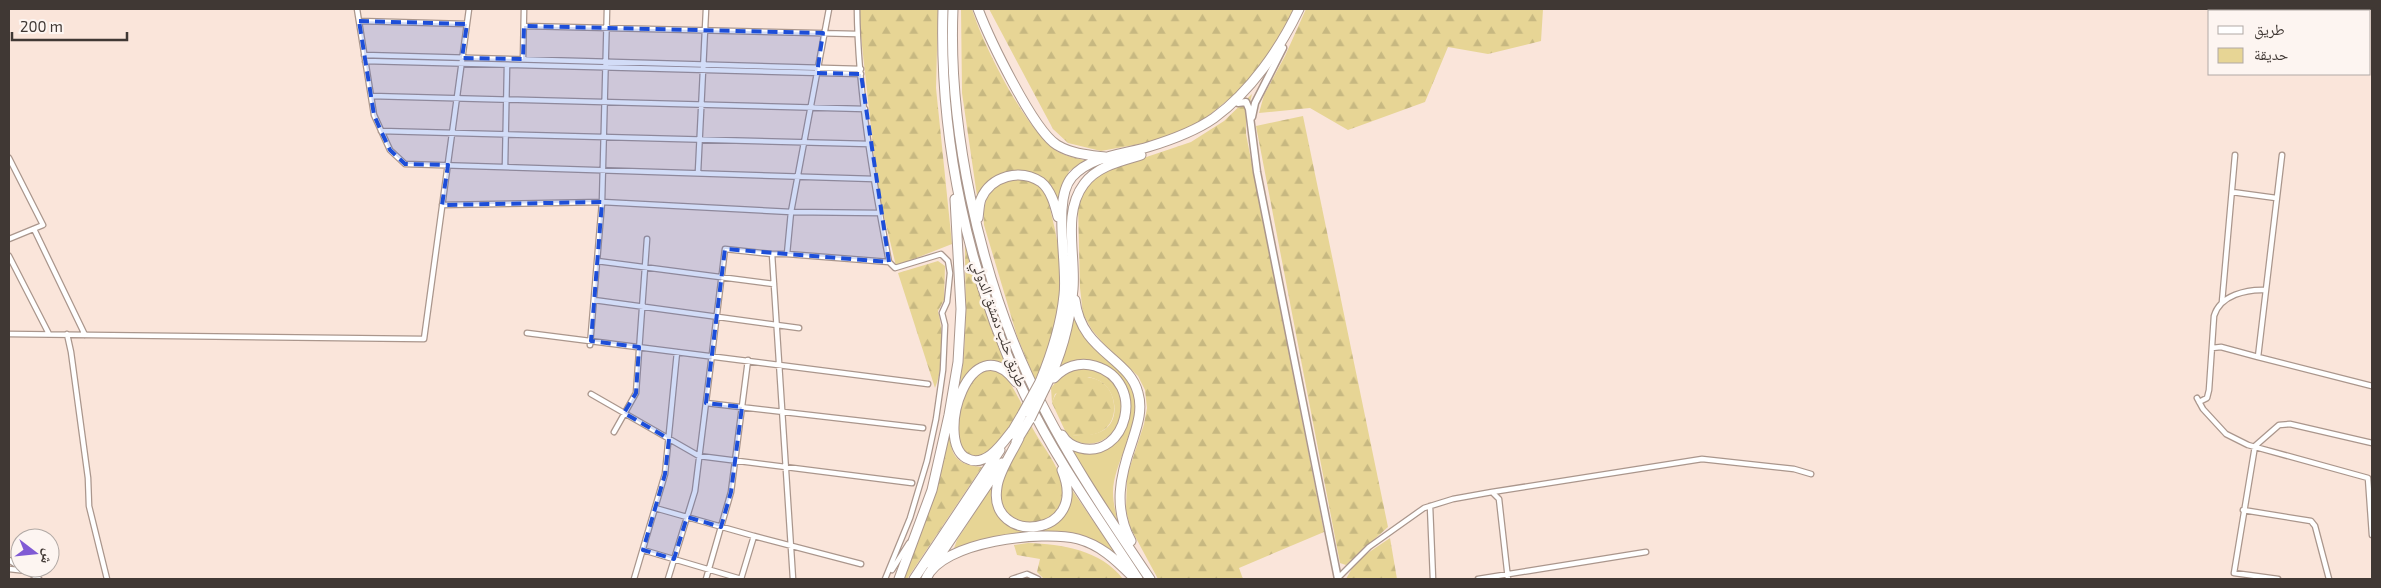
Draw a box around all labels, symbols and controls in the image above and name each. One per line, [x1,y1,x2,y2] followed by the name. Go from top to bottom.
[12,10,128,42] scale bar
[2208,10,2371,75] legend
[20,17,63,35] text: 200 m
[2254,20,2285,40] text: طريق
[2254,45,2289,63] text: حديقة
[965,258,1031,391] street label: طريق حلب دمشق الدولي
[10,528,60,578] north arrow
[37,547,58,566] text: ش

